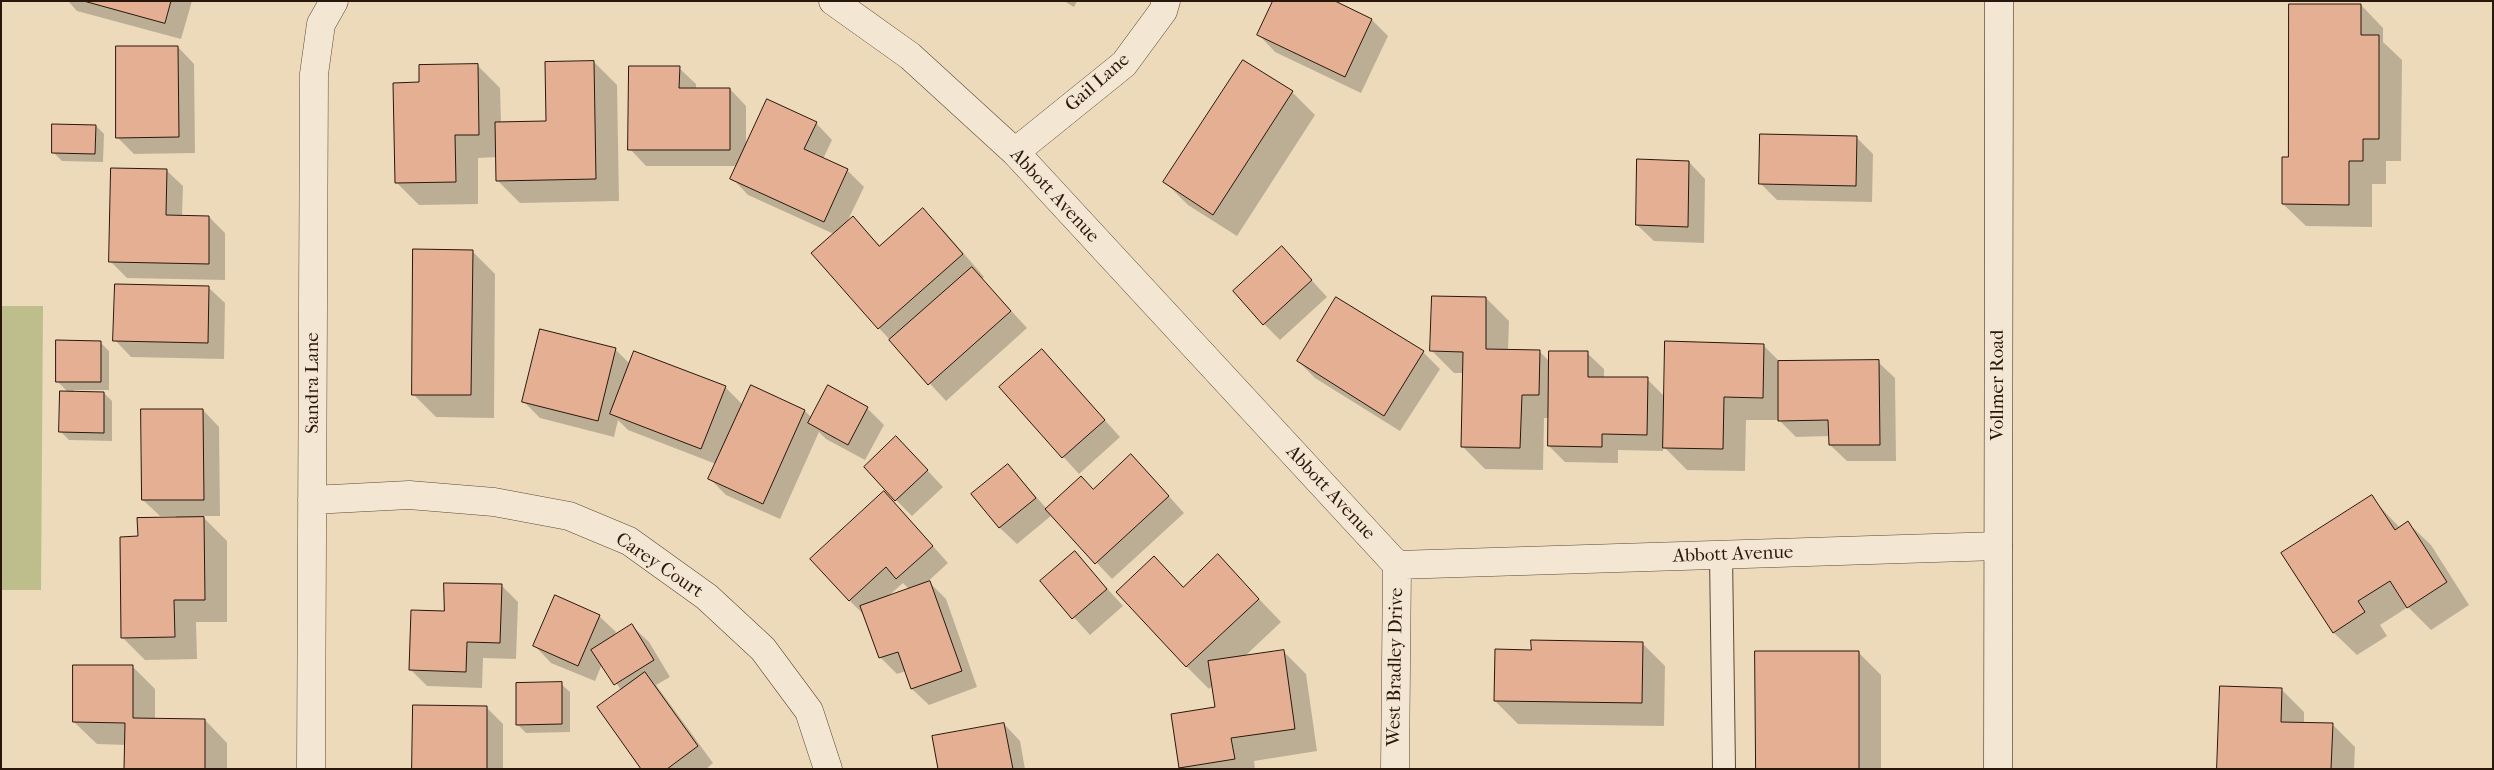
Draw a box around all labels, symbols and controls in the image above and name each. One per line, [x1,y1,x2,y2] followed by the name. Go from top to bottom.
[1061,49,1135,117] street label: Gail Lane
[1005,144,1103,248] street label: Abbott Avenue
[1987,330,2009,440] street label: Vollmer Road
[302,332,324,434] street label: Sandra Lane
[1281,441,1379,545] street label: Abbott Avenue
[611,528,707,604] street label: Carey Court
[1672,542,1794,568] street label: Abbott Avenue
[1383,587,1409,747] street label: West Bradley Drive

